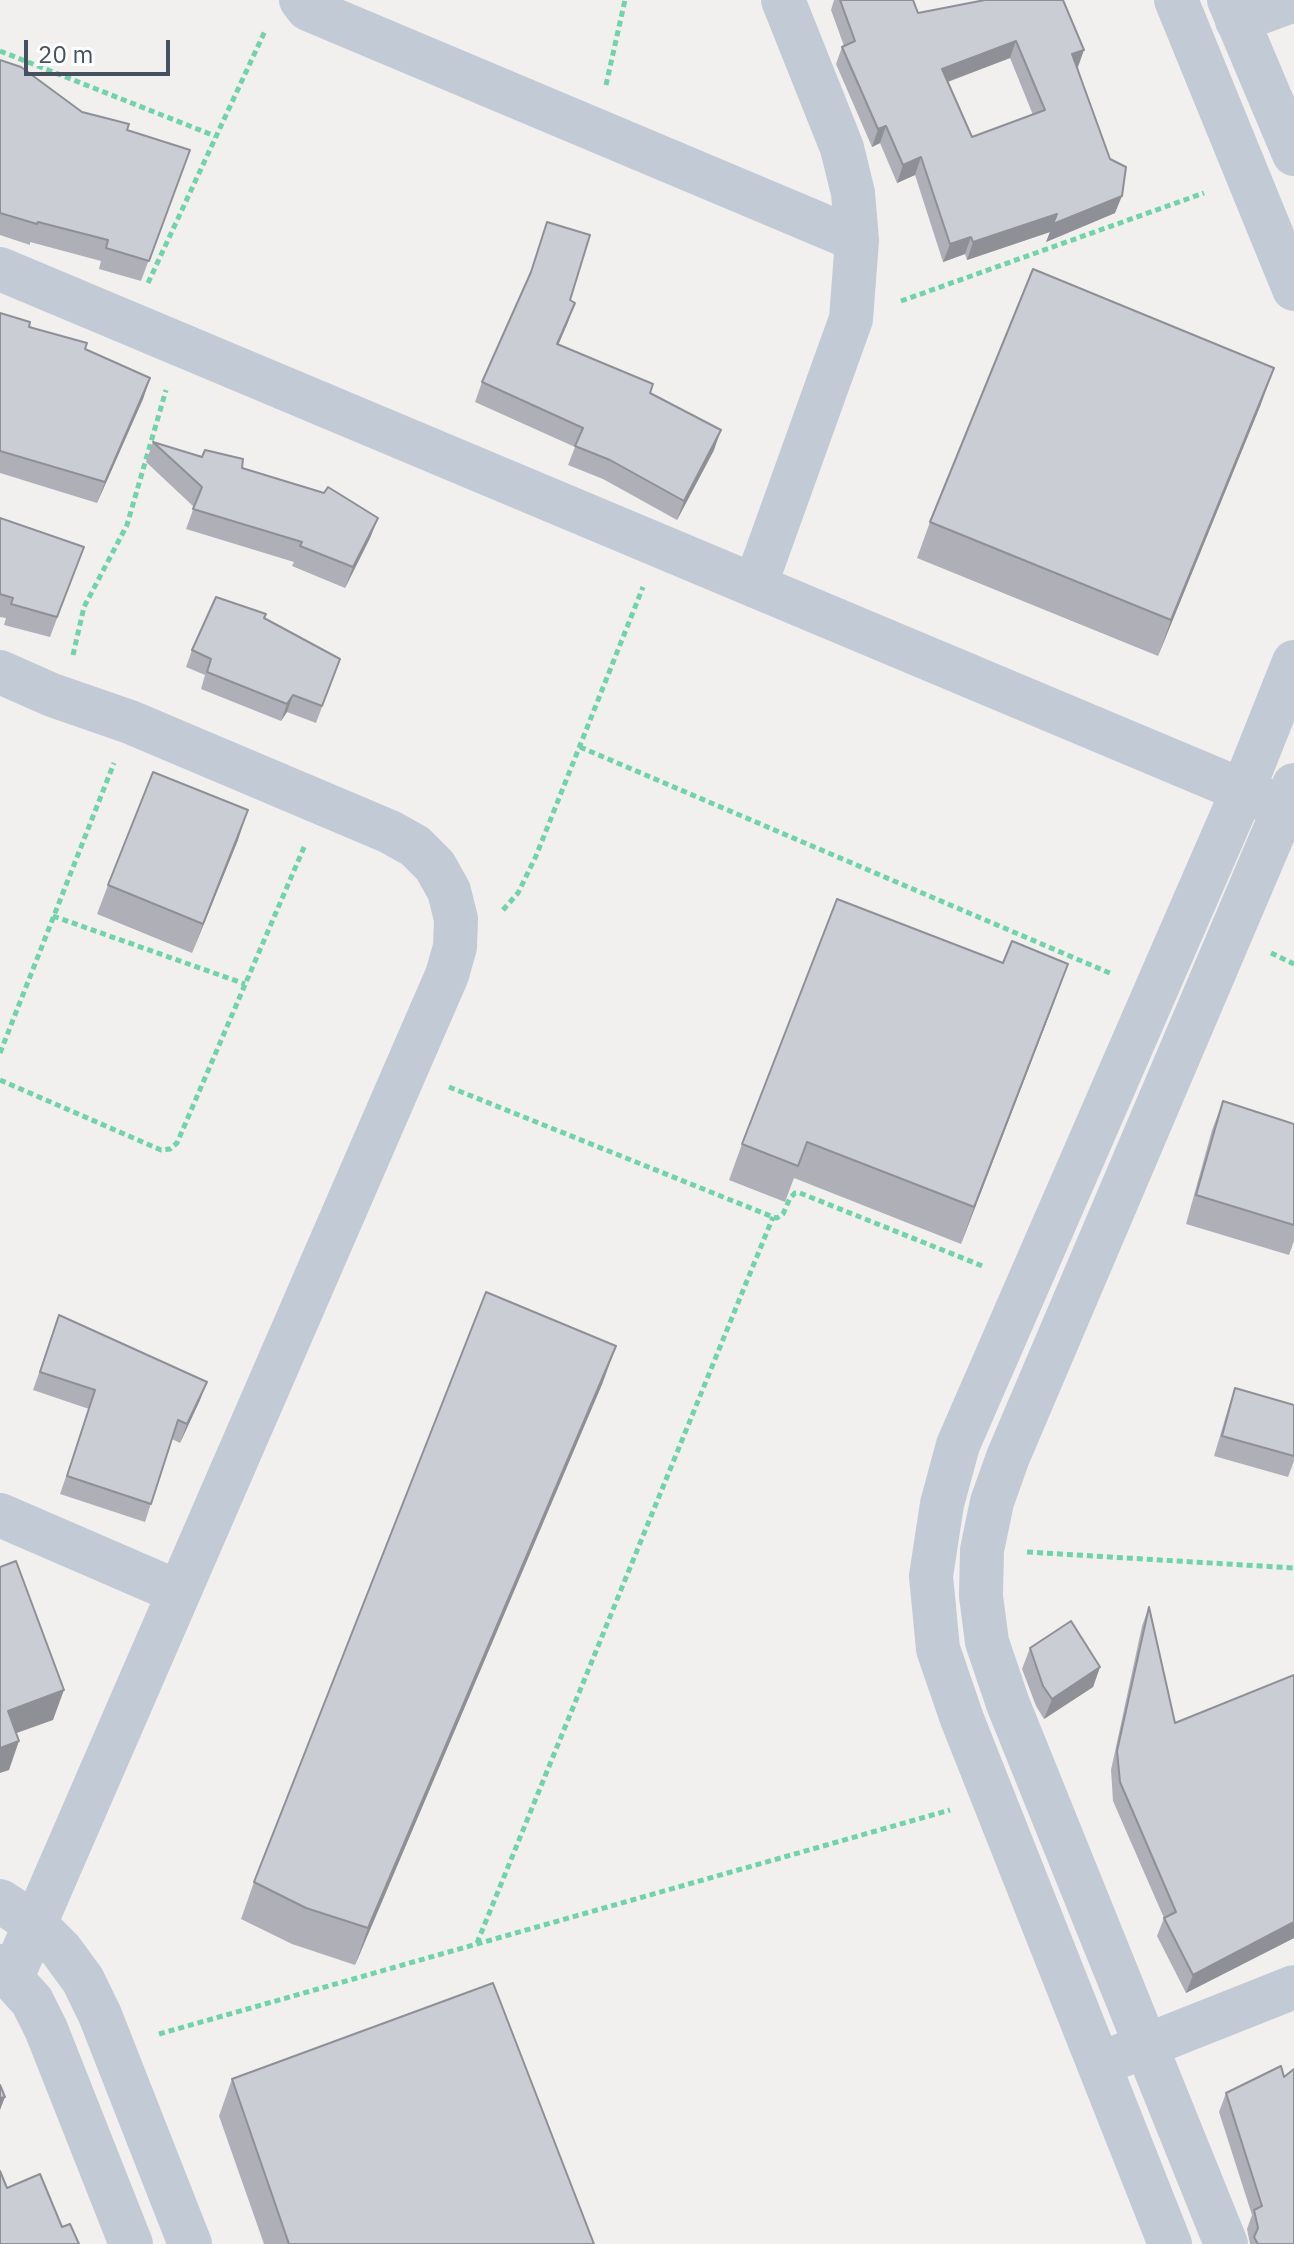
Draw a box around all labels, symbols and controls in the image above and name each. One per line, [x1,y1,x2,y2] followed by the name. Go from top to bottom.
[28,24,174,74] scale bar
[38,38,93,70] text: 20 m

